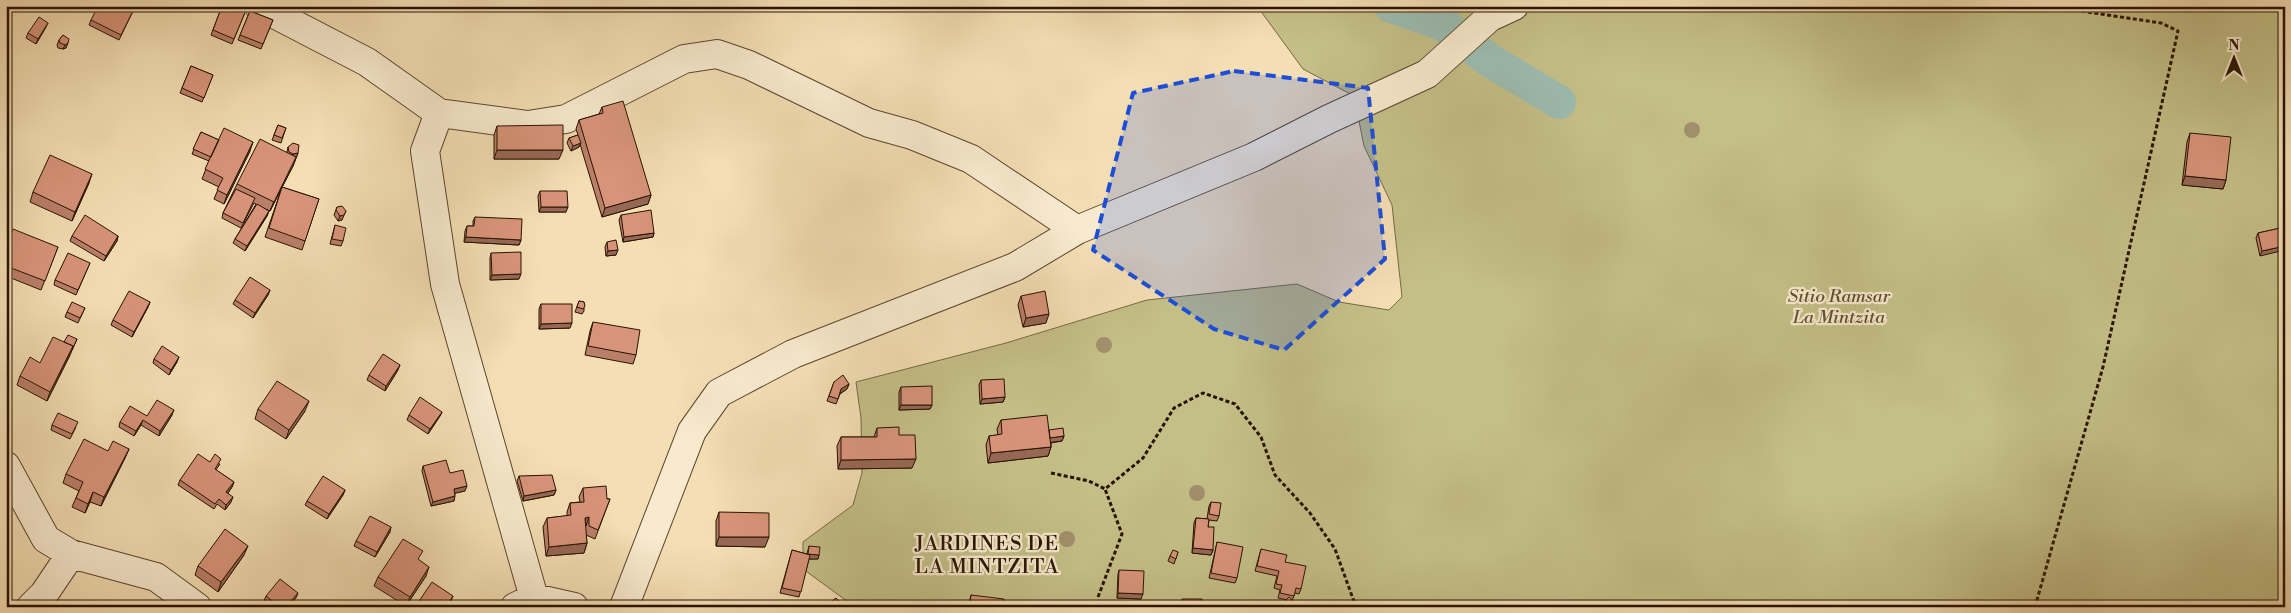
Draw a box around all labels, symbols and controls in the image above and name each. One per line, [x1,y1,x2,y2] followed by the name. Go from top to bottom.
[2208,32,2258,82] north arrow
[2228,37,2240,55] text: N
[1788,285,1890,329] park label: Sitio Ramsar La Mintzita
[914,532,1060,580] district label: JARDINES DE LA MINTZITA

